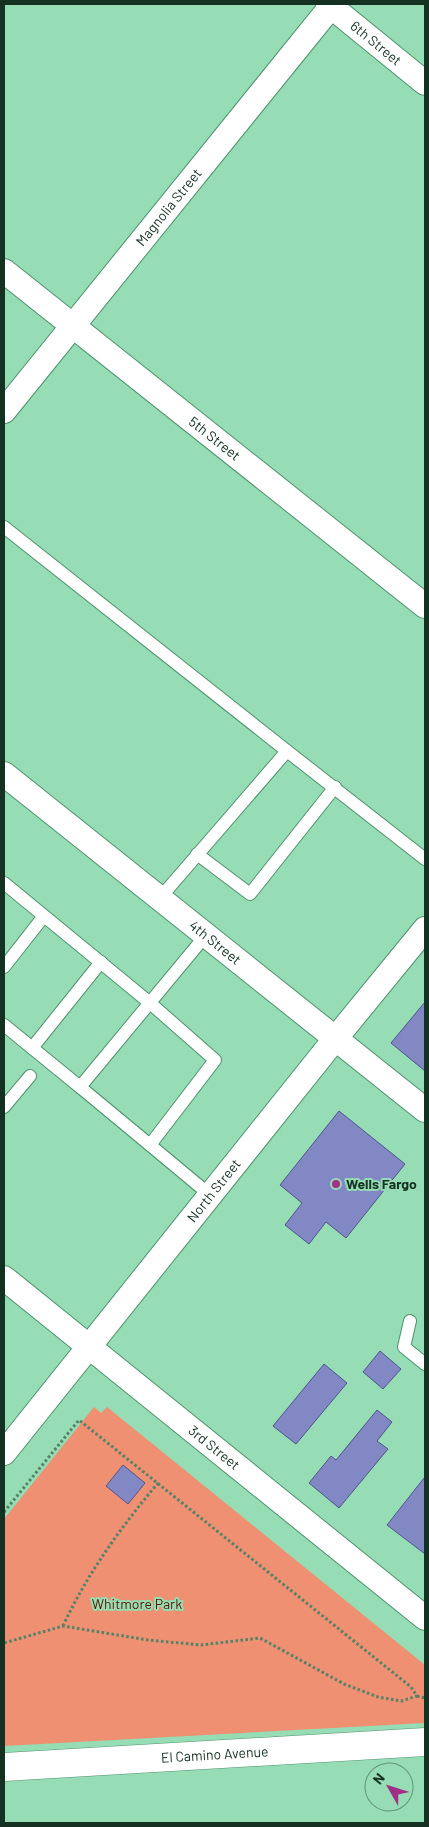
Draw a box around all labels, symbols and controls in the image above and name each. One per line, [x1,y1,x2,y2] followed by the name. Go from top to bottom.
[347,17,405,69] street label: 6th Street
[132,165,205,249] street label: Magnolia Street
[186,412,244,464] street label: 5th Street
[186,916,245,968] street label: 4th Street
[183,1155,244,1225] street label: North Street
[346,1175,417,1192] place label: Wells Fargo
[330,1178,342,1190] marker: Wells Fargo
[185,1421,243,1473] street label: 3rd Street
[92,1595,182,1612] park label: Whitmore Park
[160,1742,269,1766] street label: El Camino Avenue
[364,1762,414,1812] north arrow
[369,1770,388,1787] text: N

